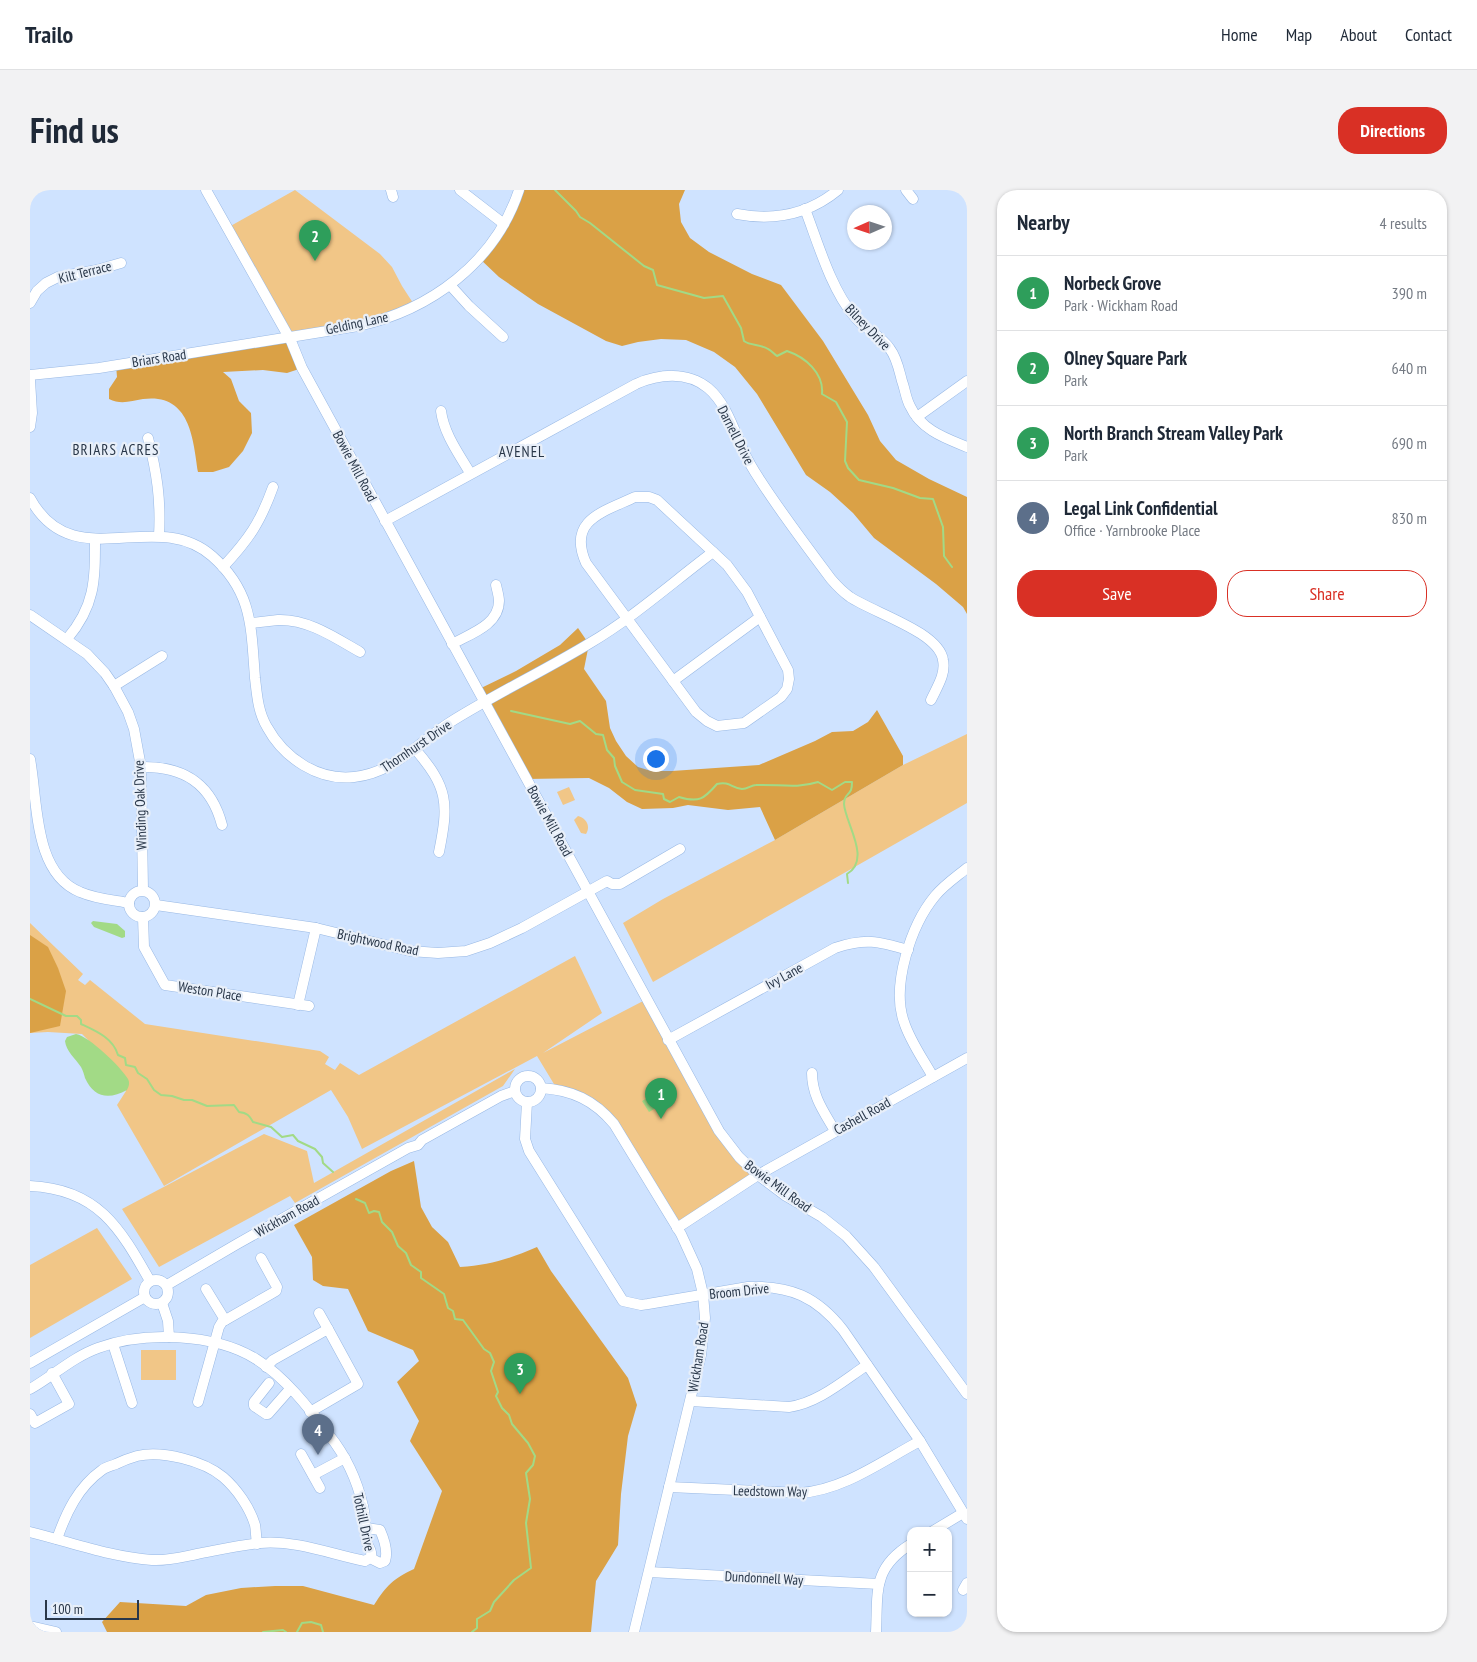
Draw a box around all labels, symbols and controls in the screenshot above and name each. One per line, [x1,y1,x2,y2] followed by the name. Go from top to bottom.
[25,19,73,50] text: Trailo
[1221,23,1258,46] text: Home
[1286,23,1312,46] text: Map
[1340,23,1377,46] text: About
[1405,23,1452,46] text: Contact
[30,107,119,153] text: Find us
[1338,107,1447,154] button: Directions
[847,205,892,250] north arrow
[1017,209,1070,236] text: Nearby
[1380,213,1427,233] text: 4 results
[299,220,331,261] pin: 2
[57,257,114,287] street label: Kilt Terrace
[1064,271,1161,295] text: Norbeck Grove
[1029,283,1037,303] text: 1
[1392,283,1427,303] text: 390 m
[1064,295,1178,315] text: Park · Wickham Road
[841,300,895,354] street label: Bilney Drive
[324,308,390,338] street label: Gelding Lane
[131,345,187,371] street label: Briars Road
[1064,346,1187,370] text: Olney Square Park
[1029,358,1037,378] text: 2
[1392,358,1427,378] text: 640 m
[1064,370,1088,390] text: Park
[714,403,759,468] street label: Darnell Drive
[1064,421,1283,445] text: North Branch Stream Valley Park
[329,427,381,505] street label: Bowie Mill Road
[1029,433,1037,453] text: 3
[1392,433,1427,453] text: 690 m
[73,440,159,459] district label: BRIARS ACRES
[499,442,545,461] district label: AVENEL
[1064,445,1088,465] text: Park
[1064,496,1218,520] text: Legal Link Confidential
[1029,508,1037,528] text: 4
[1392,508,1427,528] text: 830 m
[1064,520,1200,540] text: Office · Yarnbrooke Place
[1017,570,1217,617] button: Save
[1227,570,1427,617] button: Share
[377,716,455,776] street label: Thornhurst Drive
[643,746,669,772] your location
[129,760,151,850] street label: Winding Oak Drive
[523,783,577,859] street label: Bowie Mill Road
[336,925,420,959] street label: Brightwood Road
[762,958,806,994] street label: Ivy Lane
[177,977,243,1005] street label: Weston Place
[645,1078,677,1119] pin: 1
[831,1093,893,1139] street label: Cashell Road
[741,1156,815,1216] street label: Bowie Mill Road
[252,1191,322,1241] street label: Wickham Road
[708,1279,770,1303] street label: Broom Drive
[684,1321,712,1393] street label: Wickham Road
[504,1353,536,1394] pin: 3
[302,1414,334,1455] pin: 4
[733,1481,808,1501] street label: Leedstown Way
[349,1491,379,1553] street label: Tothill Drive
[907,1527,952,1617] map controls
[907,1527,952,1572] button: +
[724,1567,805,1589] street label: Dundonnell Way
[907,1572,952,1617] button: −
[45,1597,139,1620] scale bar
[52,1600,83,1618] text: 100 m

